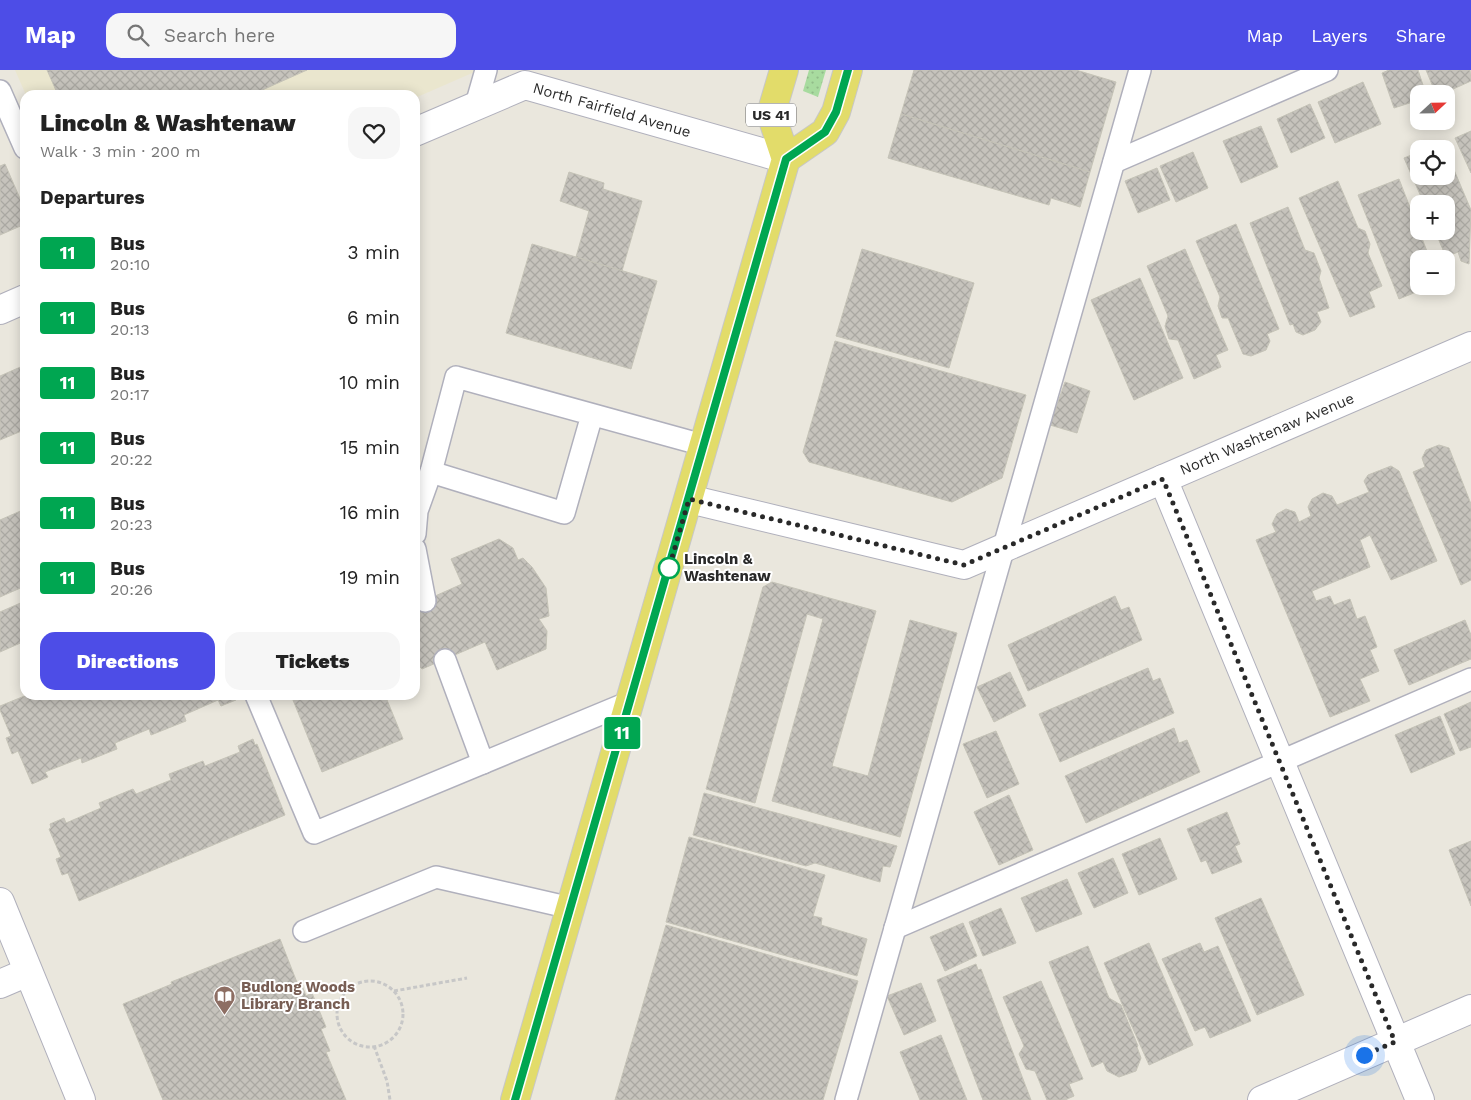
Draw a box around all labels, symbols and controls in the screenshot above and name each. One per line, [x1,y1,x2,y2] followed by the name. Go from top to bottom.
[106,13,456,58] search box
[25,21,76,49] text: Map
[124,21,152,49] icon: search
[164,24,275,47] text: Search here
[1246,25,1283,46] text: Map
[1311,25,1368,46] text: Layers
[1396,25,1446,46] text: Share
[531,79,693,141] street label: North Fairfield Avenue
[1410,85,1455,130] north arrow
[1410,85,1455,295] map controls
[746,104,796,126] road number: US 41
[348,107,400,159] button: heart
[40,109,296,137] text: Lincoln & Washtenaw
[1410,140,1455,185] button: locate
[40,142,201,161] text: Walk · 3 min · 200 m
[40,186,145,209] text: Departures
[1410,195,1455,240] button: +
[110,232,145,255] text: Bus
[348,241,400,264] text: 3 min
[60,242,75,263] text: 11
[1410,250,1455,295] button: −
[110,255,150,274] text: 20:10
[110,297,145,320] text: Bus
[347,306,400,329] text: 6 min
[60,307,75,328] text: 11
[110,320,150,339] text: 20:13
[110,362,145,385] text: Bus
[339,371,400,394] text: 10 min
[60,372,75,393] text: 11
[110,385,149,404] text: 20:17
[1177,389,1357,479] street label: North Washtenaw Avenue
[110,427,145,450] text: Bus
[340,436,400,459] text: 15 min
[60,437,75,458] text: 11
[110,450,153,469] text: 20:22
[110,492,145,515] text: Bus
[340,501,400,524] text: 16 min
[60,502,75,523] text: 11
[110,515,153,534] text: 20:23
[684,550,771,585] place label: Lincoln & Washtenaw
[110,557,145,580] text: Bus
[658,557,680,579] marker: Lincoln & Washtenaw
[339,566,400,589] text: 19 min
[60,567,75,588] text: 11
[110,580,153,599] text: 20:26
[40,632,215,690] button: Directions
[225,632,400,690] button: Tickets
[600,717,644,749] line badge: 11
[614,722,630,743] text: 11
[241,978,355,1013] place label: Budlong Woods Library Branch
[213,984,237,1015] library icon: Budlong Woods Library Branch
[1352,1043,1377,1068] your location

